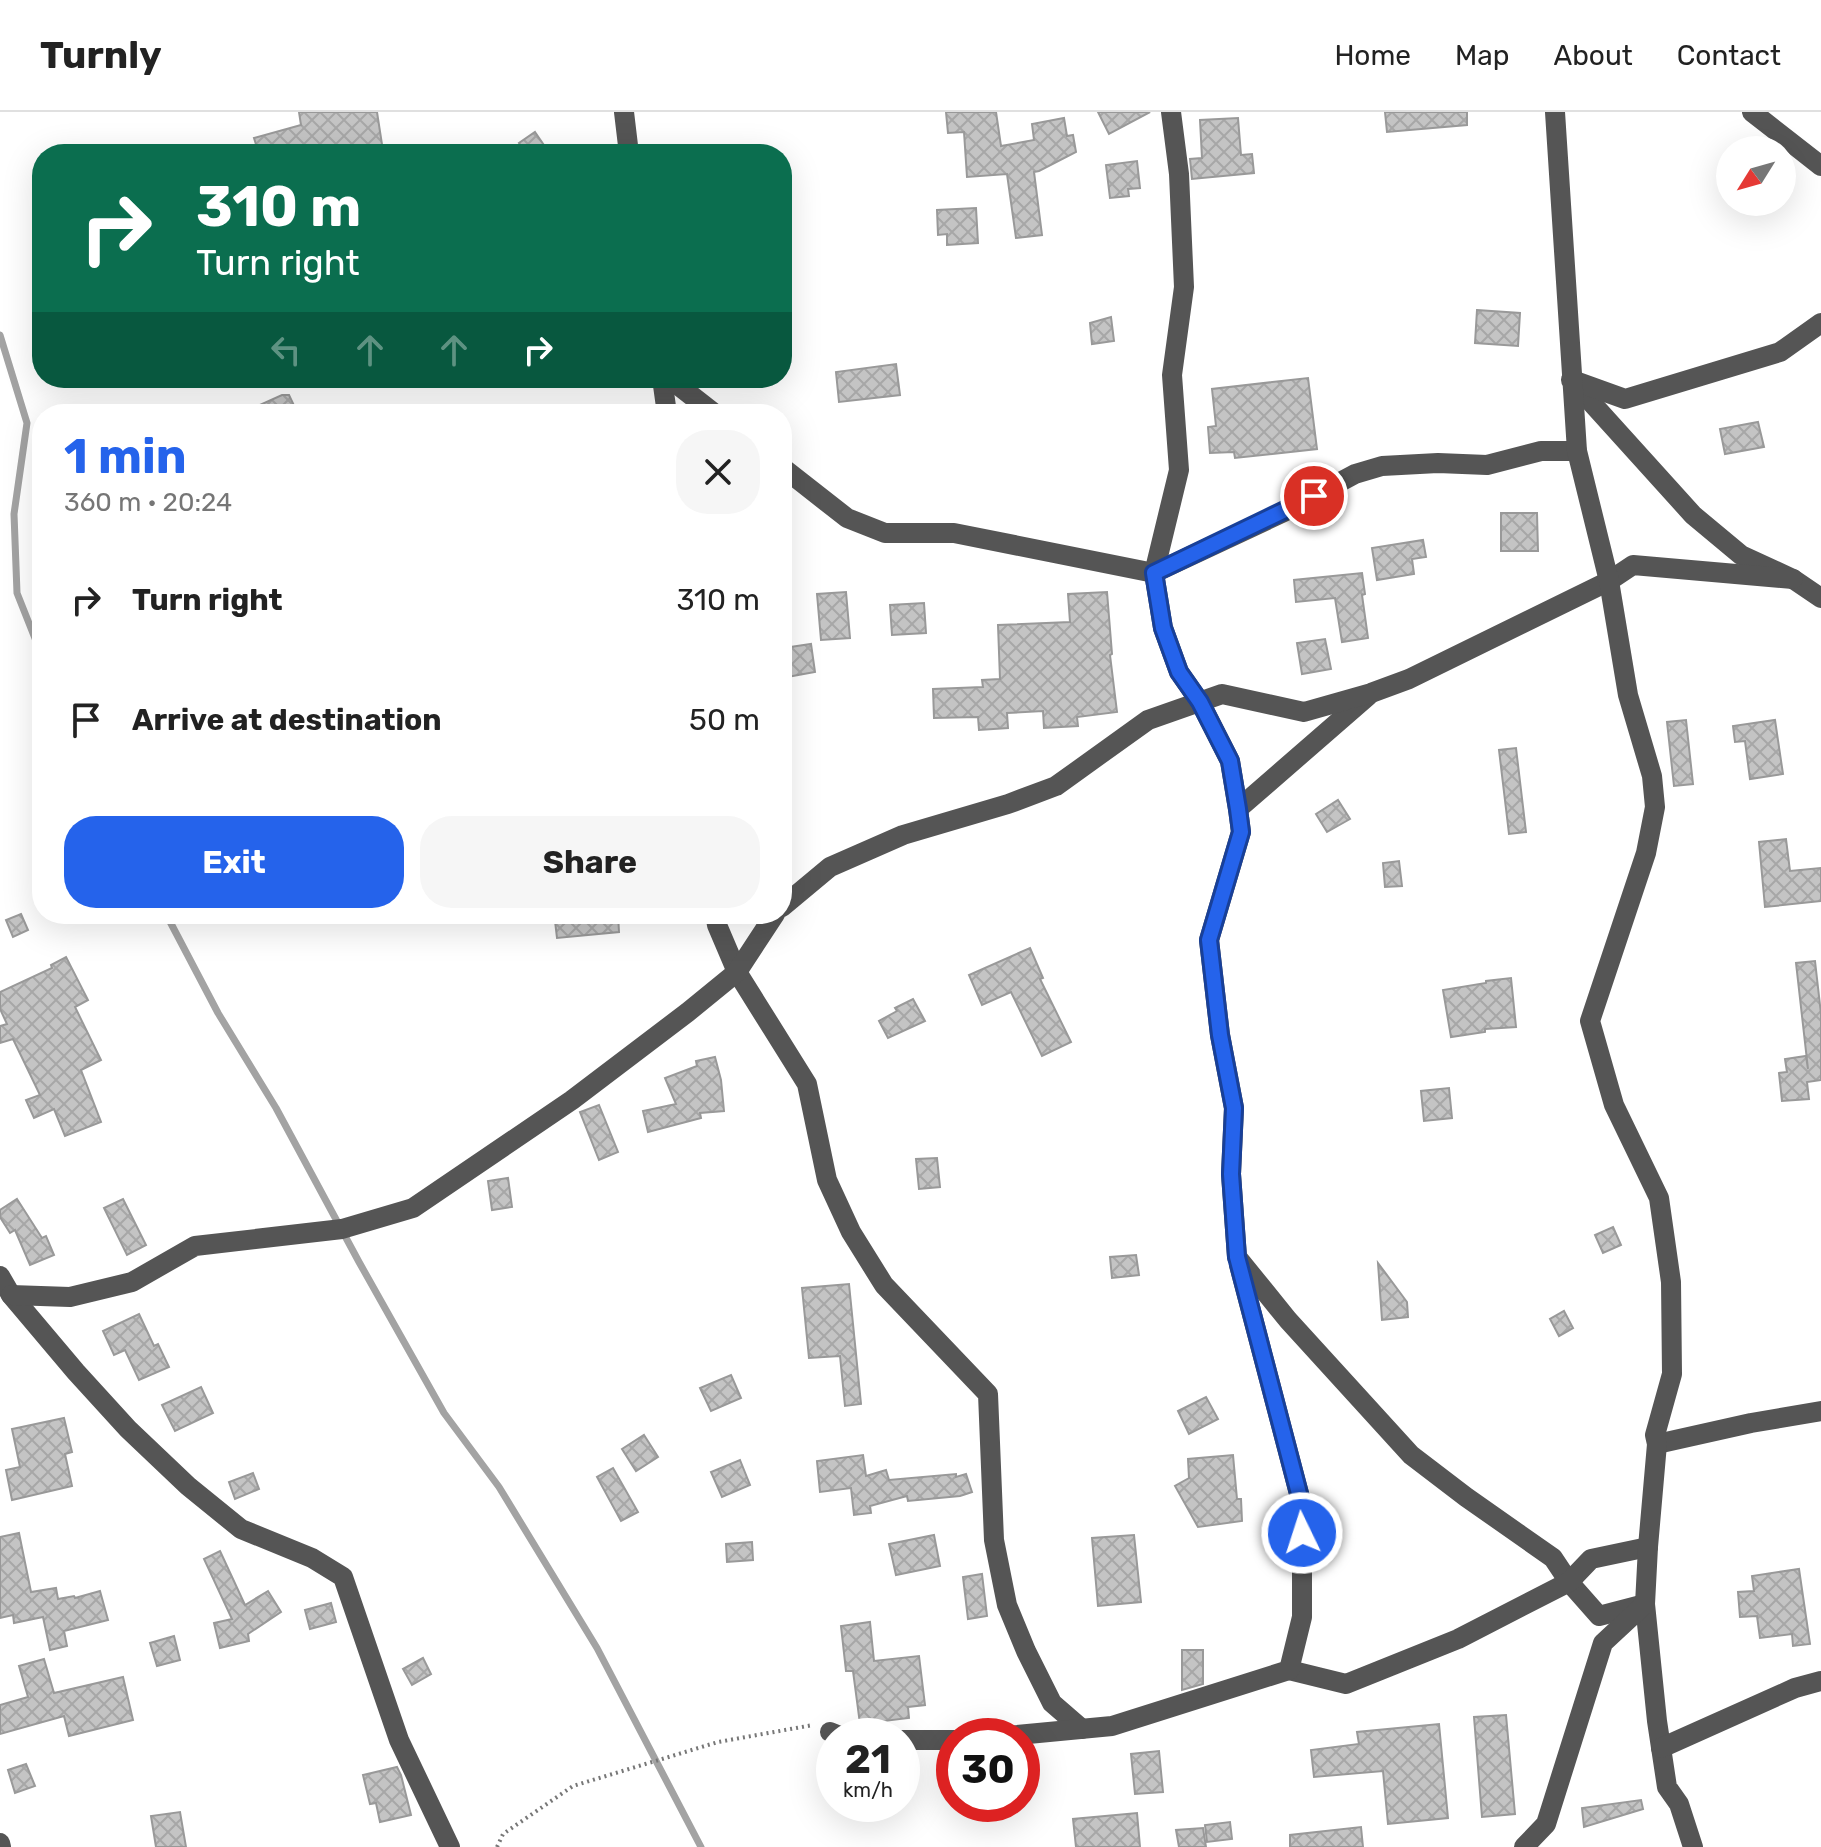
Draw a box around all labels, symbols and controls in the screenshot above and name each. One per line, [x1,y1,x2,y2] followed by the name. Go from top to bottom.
[40,32,162,78] text: Turnly
[1334,39,1411,72] text: Home
[1455,39,1509,72] text: Map
[1553,39,1633,72] text: About
[1677,39,1781,72] text: Contact
[1716,136,1796,216] north arrow
[1716,136,1796,216] map controls
[196,174,361,240] text: 310 m
[64,176,168,280] icon: right
[196,241,360,284] text: Turn right
[264,328,308,372] icon: left
[348,328,392,372] icon: ahead
[432,328,476,372] icon: ahead
[516,328,560,372] icon: right
[64,428,187,485] text: 1 min
[676,430,760,514] button: close
[1280,462,1348,530] pin
[1292,474,1336,518] icon: arrive
[64,487,232,518] text: 360 m · 20:24
[64,578,108,622] icon: right
[132,582,283,618] text: Turn right
[677,582,760,618] text: 310 m
[64,698,108,742] icon: arrive
[132,702,442,738] text: Arrive at destination
[689,702,760,738] text: 50 m
[64,816,404,908] button: Exit
[420,816,760,908] button: Share
[1260,1491,1344,1575] position arrow
[936,1718,1040,1822] speed limit sign: 30
[845,1736,891,1783] text: 21
[843,1778,893,1802] text: km/h

